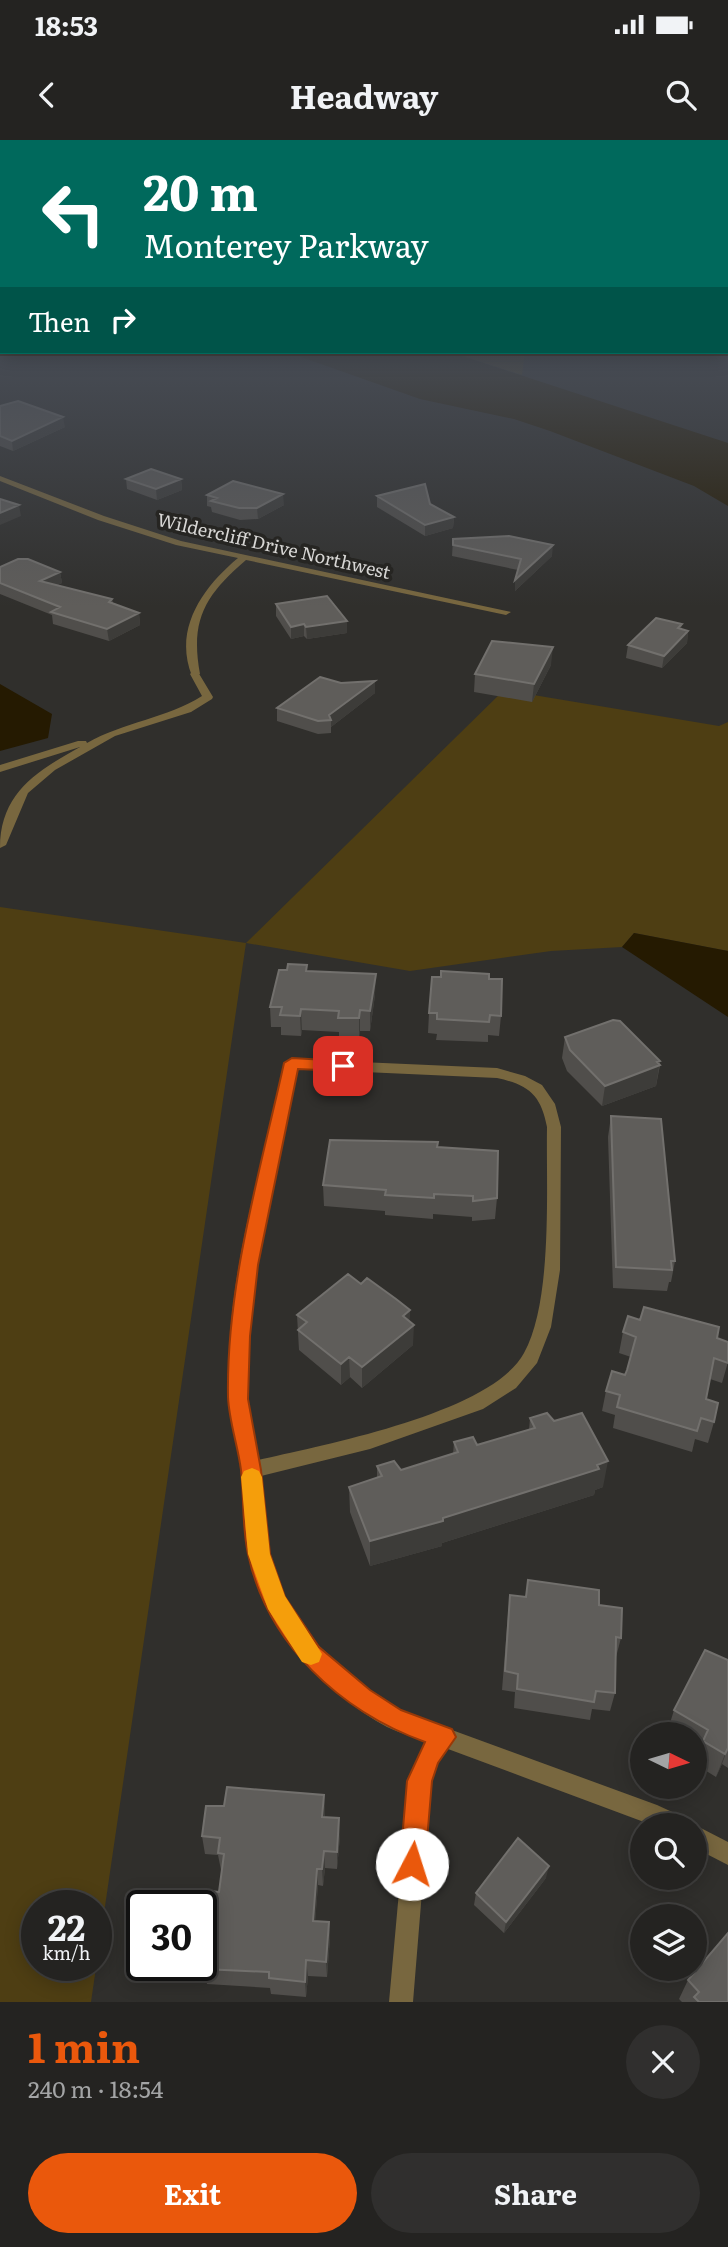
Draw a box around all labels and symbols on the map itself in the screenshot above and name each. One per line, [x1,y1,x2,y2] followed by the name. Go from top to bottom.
[155,505,394,585] street label: Wildercliff Drive Northwest
[313,1036,373,1096] pin
[630,1722,707,1799] north arrow
[375,1827,449,1901] position arrow
[126,1890,217,1981] speed limit sign: 30

